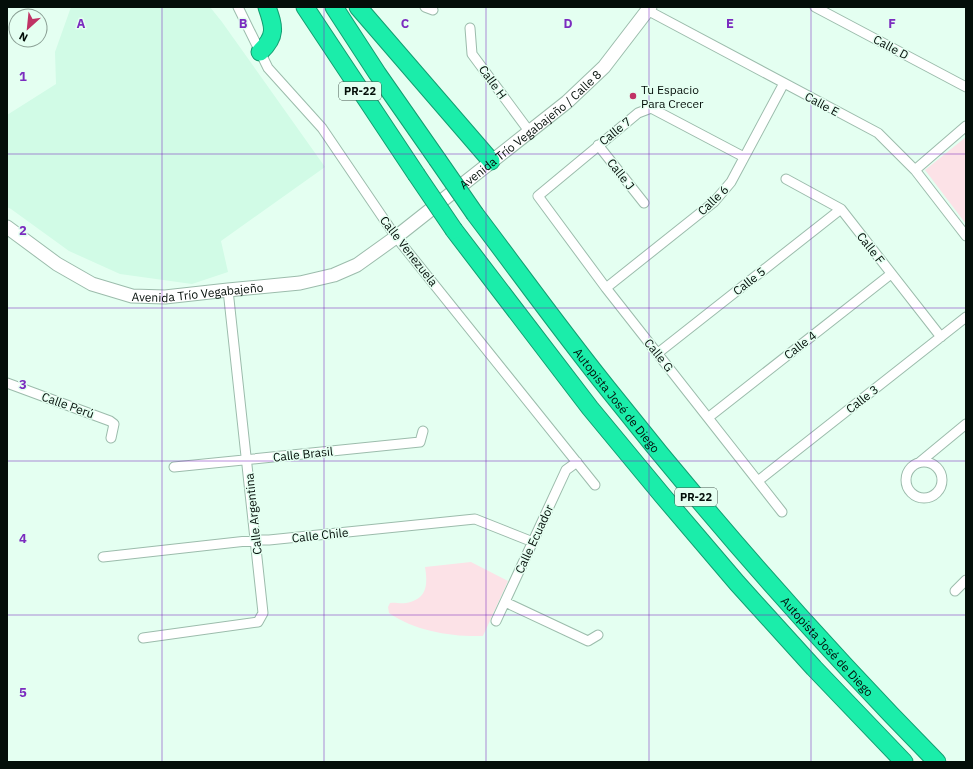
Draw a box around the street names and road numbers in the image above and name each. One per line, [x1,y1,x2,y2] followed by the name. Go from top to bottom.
[871,32,911,62] street label: Calle D
[476,62,510,102] street label: Calle H
[456,66,604,192] street label: Avenida Trío Vegabajeño / Calle 8
[339,82,381,100] road number: PR-22
[802,89,842,119] street label: Calle E
[596,114,634,148] street label: Calle 7
[604,155,638,193] street label: Calle J
[694,182,732,218] street label: Calle 6
[377,213,442,290] street label: Calle Venezuela
[854,229,888,267] street label: Calle F
[730,264,768,298] street label: Calle 5
[131,279,264,305] street label: Avenida Trío Vegabajeño
[781,328,819,362] street label: Calle 4
[641,335,677,375] street label: Calle G
[571,345,664,456] street label: Autopista José de Diego
[843,382,881,416] street label: Calle 3
[40,389,96,421] street label: Calle Perú
[272,443,334,465] street label: Calle Brasil
[241,472,265,555] street label: Calle Argentina
[675,488,717,506] road number: PR-22
[512,502,557,576] street label: Calle Ecuador
[291,525,349,545] street label: Calle Chile
[778,593,877,699] street label: Autopista José de Diego

